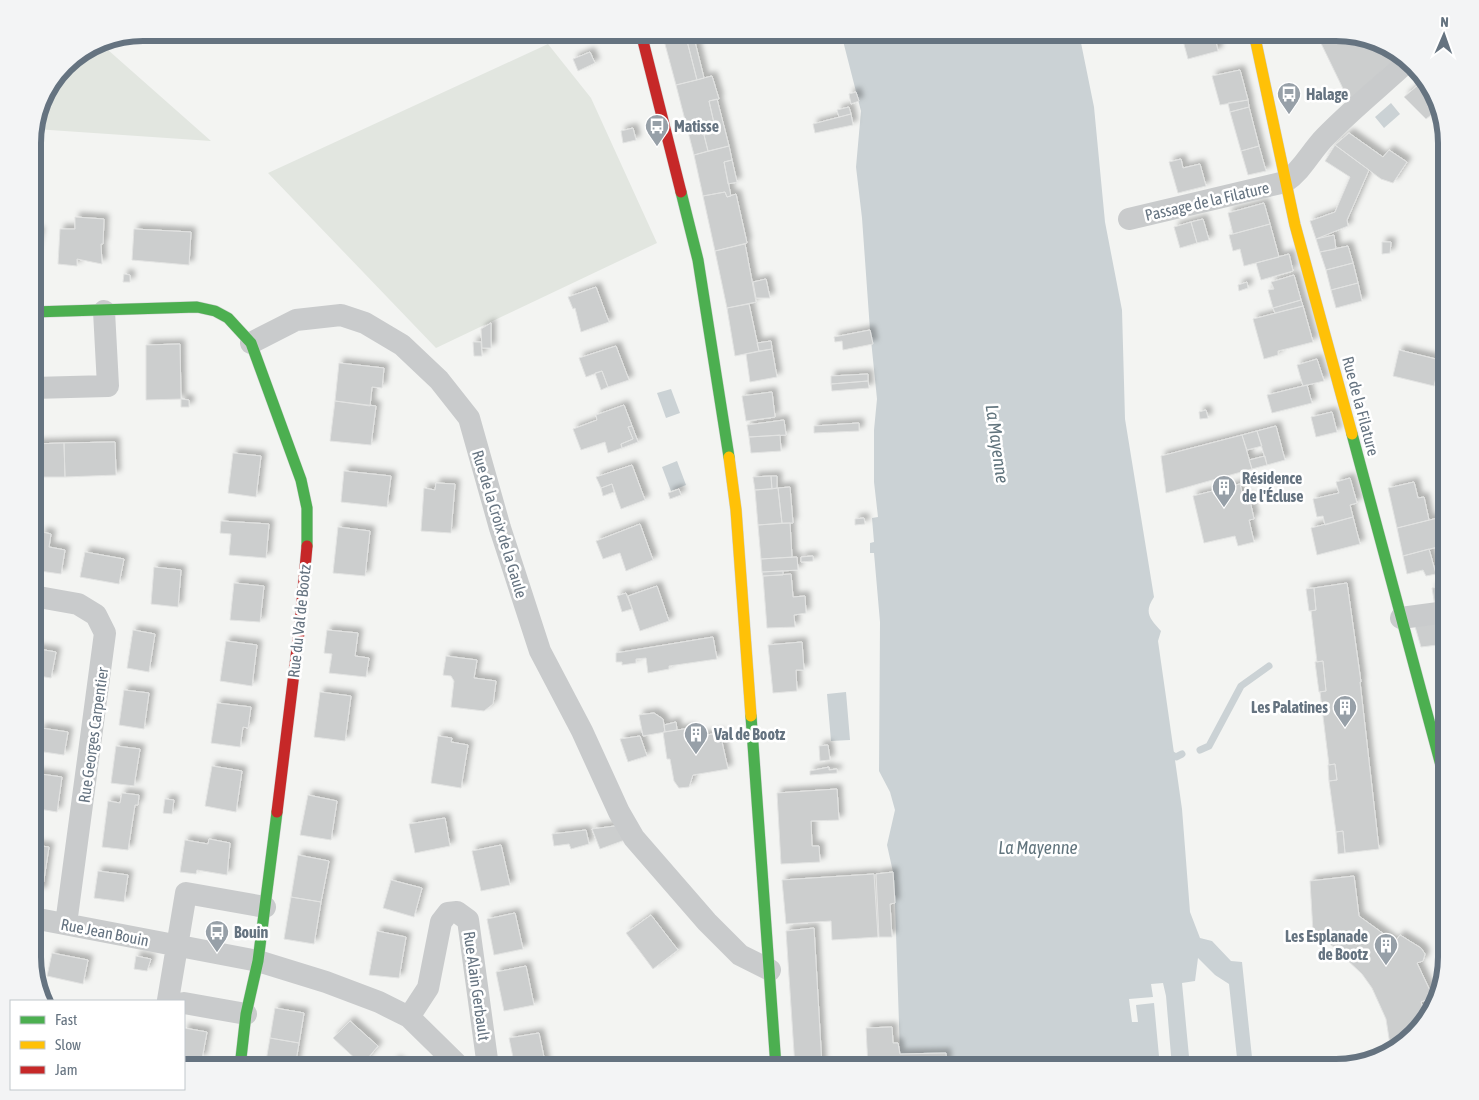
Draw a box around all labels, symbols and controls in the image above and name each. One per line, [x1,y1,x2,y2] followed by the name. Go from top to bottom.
[1419,10,1469,60] north arrow
[1440,14,1449,30] text: N
[1276,81,1302,115] bus stop icon: Halage
[1306,85,1348,103] place label: Halage
[644,113,670,147] bus stop icon: Matisse
[674,117,719,135] place label: Matisse
[1143,178,1271,225] street label: Passage de la Filature
[1339,354,1383,458] street label: Rue de la Filature
[982,403,1013,485] water label: La Mayenne
[469,448,531,600] street label: Rue de la Croix de la Gaule
[1242,469,1304,505] place label: Résidence de l'Écluse
[1211,474,1237,508] building icon: Résidence de l'Écluse
[284,563,314,679] street label: Rue du Val de Bootz
[75,666,112,804] street label: Rue Georges Carpentier
[1332,694,1358,728] building icon: Les Palatines
[1251,698,1328,716] place label: Les Palatines
[683,721,709,755] building icon: Val de Bootz
[713,725,786,743] place label: Val de Bootz
[998,837,1078,858] water label: La Mayenne
[59,915,151,949] street label: Rue Jean Bouin
[204,919,230,953] bus stop icon: Bouin
[234,923,269,941] place label: Bouin
[1285,927,1368,963] place label: Les Esplanade de Bootz
[460,930,494,1042] street label: Rue Alain Gerbault
[1373,932,1399,966] building icon: Les Esplanade de Bootz
[10,1000,185,1090] legend
[55,1011,77,1028] text: Fast
[55,1036,81,1053] text: Slow
[55,1061,78,1078] text: Jam

